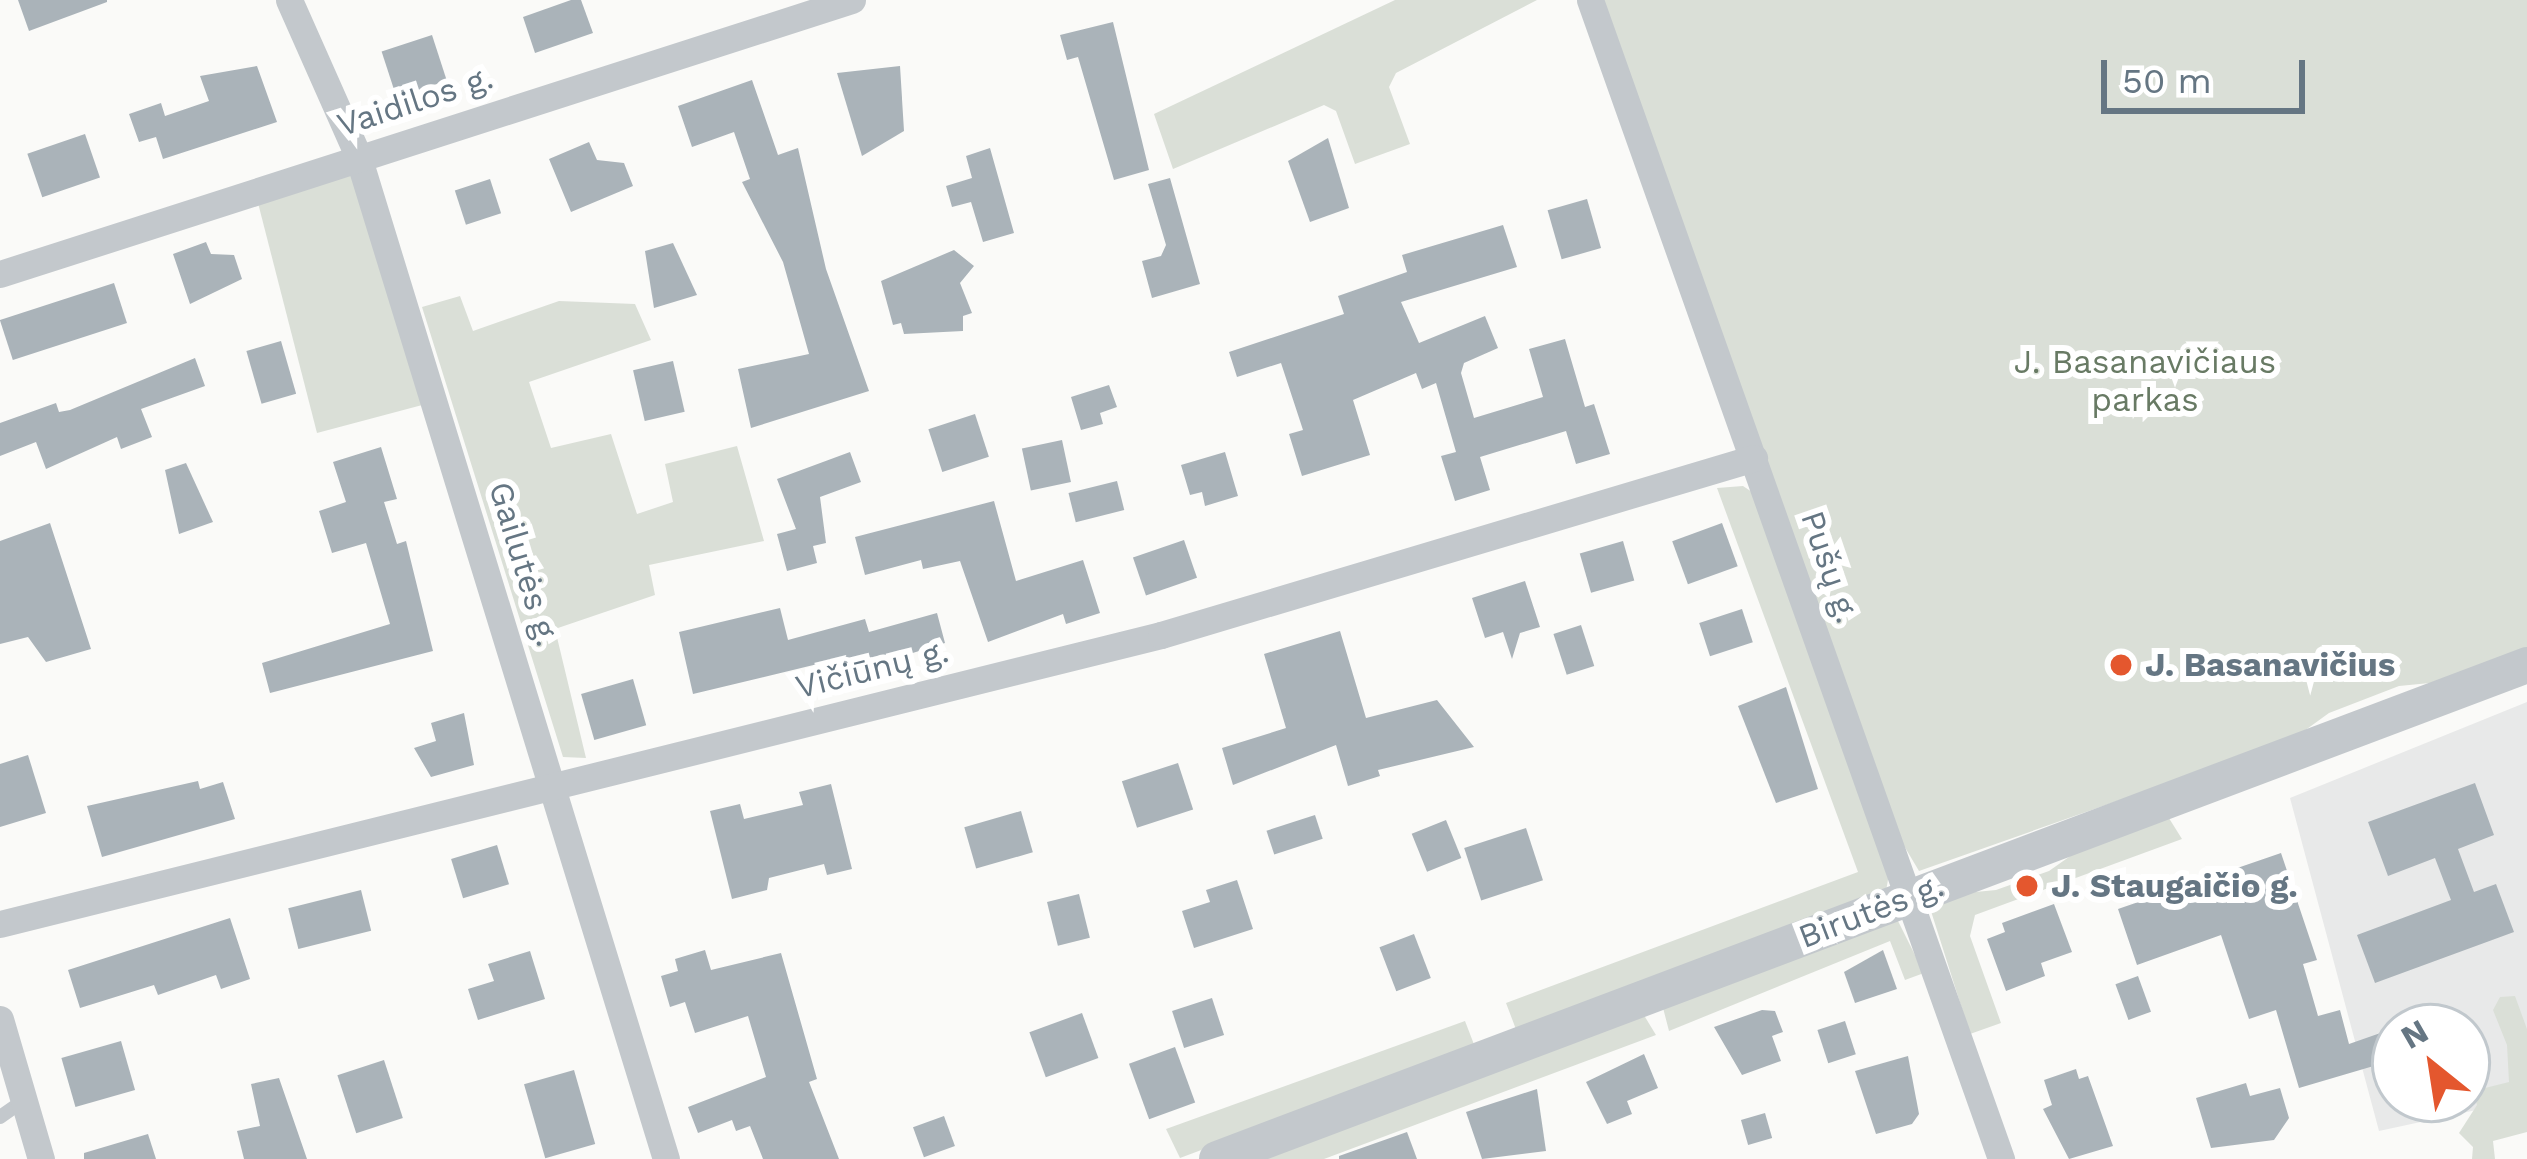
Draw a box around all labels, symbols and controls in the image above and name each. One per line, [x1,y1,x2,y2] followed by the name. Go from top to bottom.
[2107,36,2311,110] scale bar
[332,57,498,145] street label: Vaidilos g.
[2122,60,2212,102] text: 50 m
[2014,342,2276,420] park label: J. Basanavičiaus parkas
[480,477,568,651] street label: Gailutės g.
[1792,506,1868,628] street label: Pušų g.
[791,631,953,707] street label: Vičiūnų g.
[2145,645,2395,685] place label: J. Basanavičius
[2108,652,2134,678] marker: J. Basanavičius
[1793,865,1949,957] street label: Birutės g.
[2051,866,2298,906] place label: J. Staugaičio g.
[2014,873,2040,899] marker: J. Staugaičio g.
[2371,1003,2491,1123] north arrow
[2394,1011,2435,1057] text: N

